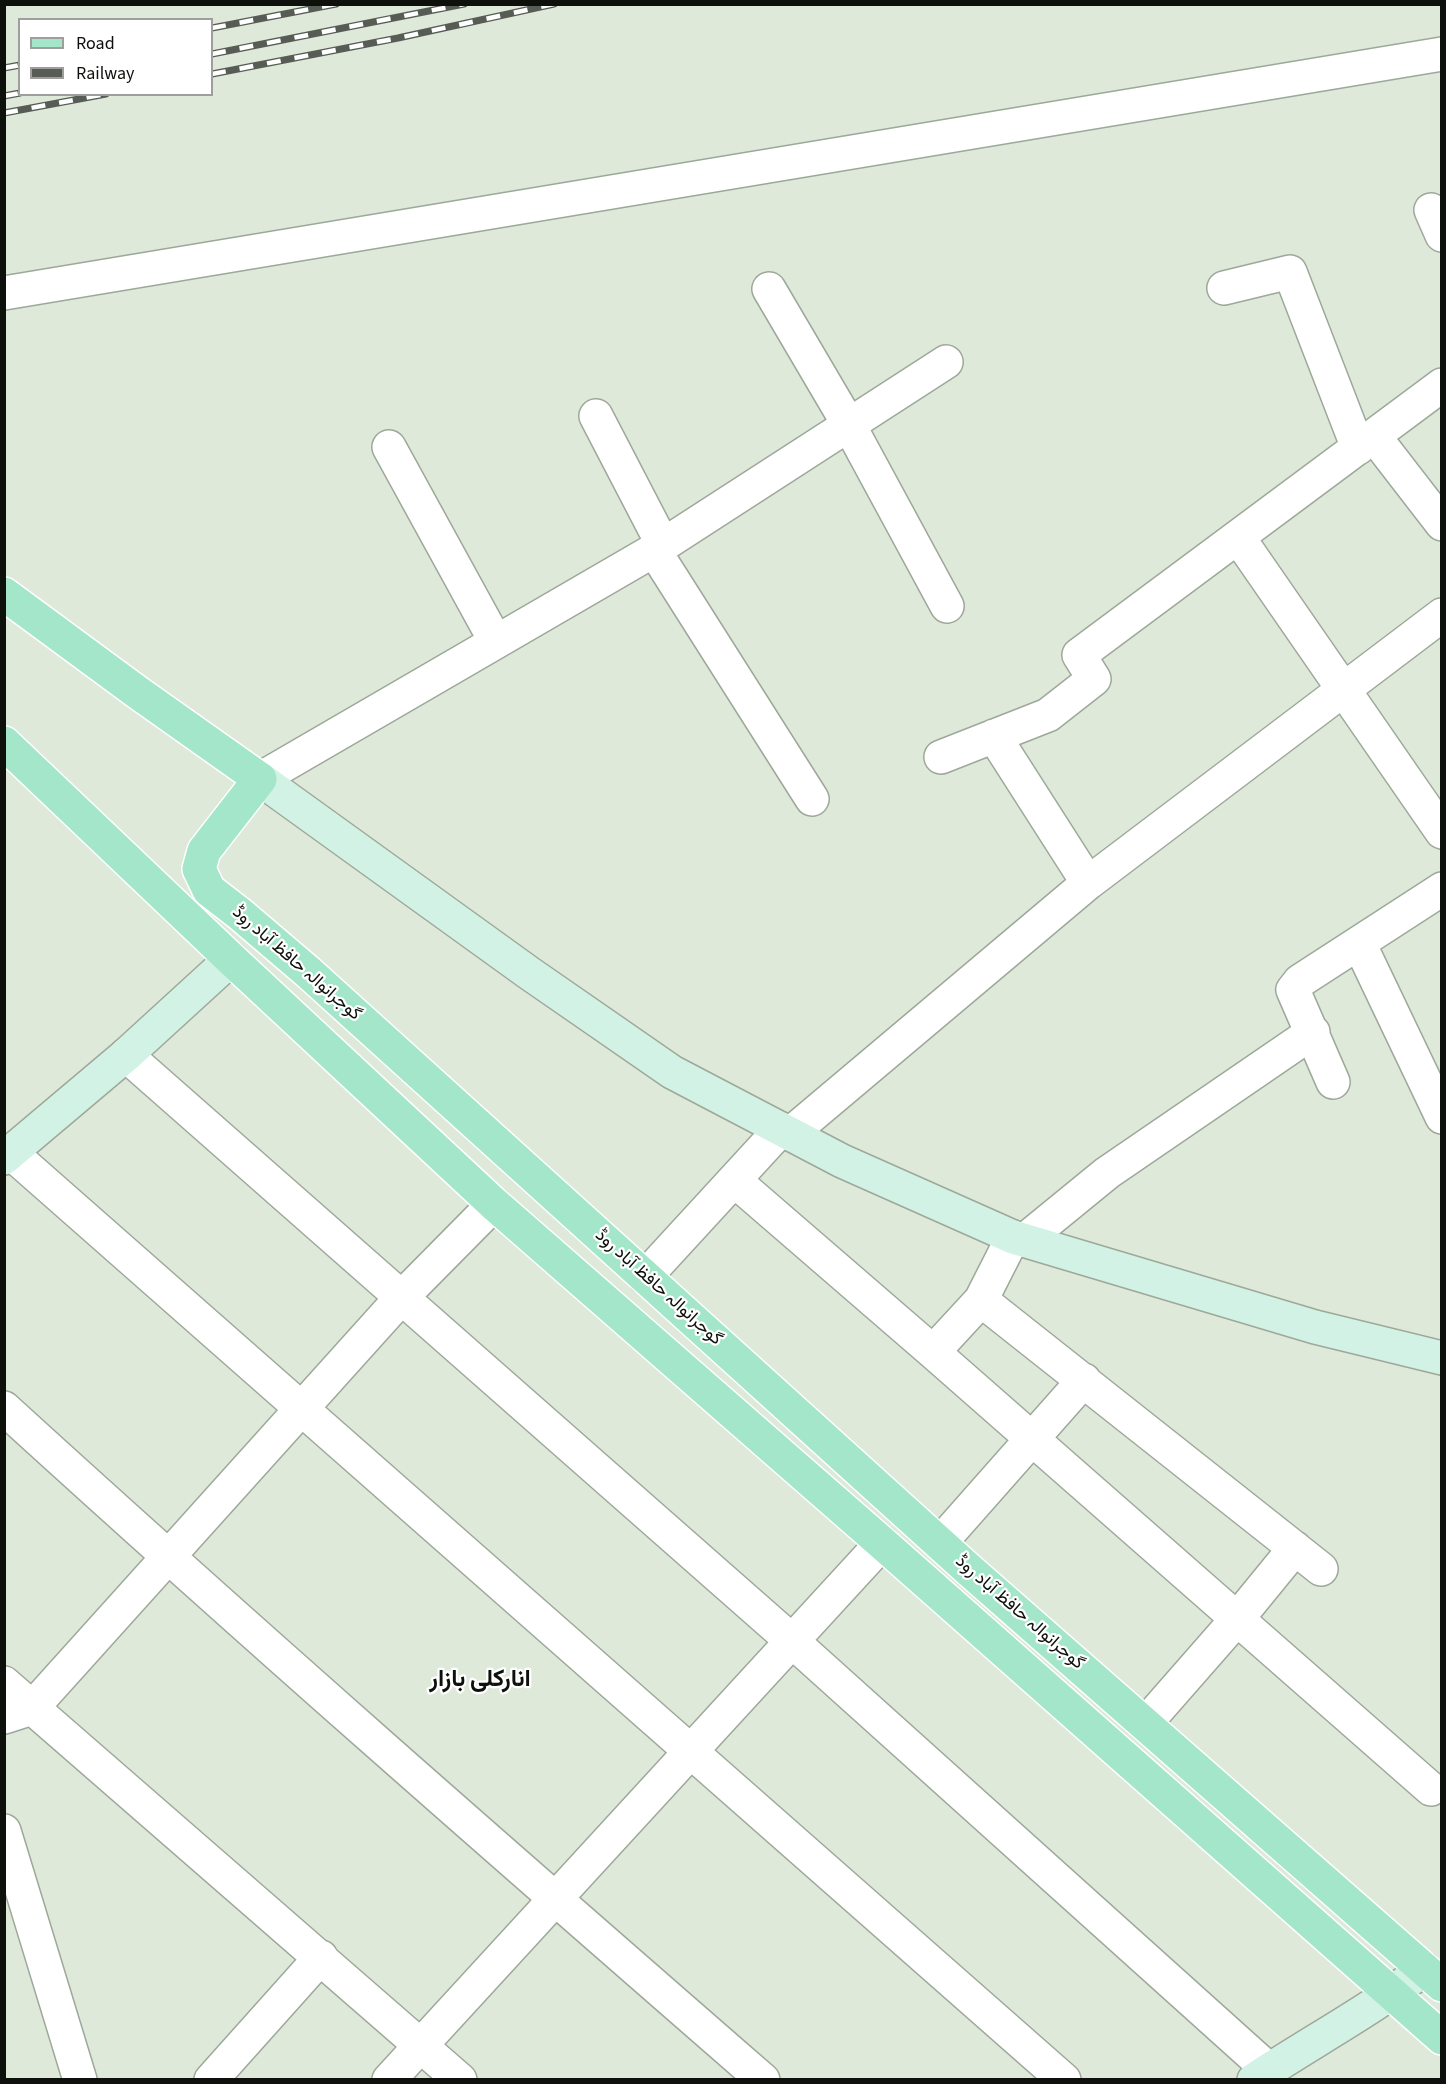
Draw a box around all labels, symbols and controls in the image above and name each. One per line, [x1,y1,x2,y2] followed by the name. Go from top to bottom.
[18,18,213,96] legend
[76,31,115,56] text: Road
[76,61,135,86] text: Railway
[227,902,365,1026] street label: گوجرانوالہ حافظ آباد روڈ
[590,1225,726,1351] street label: گوجرانوالہ حافظ آباد روڈ
[950,1551,1088,1675] street label: گوجرانوالہ حافظ آباد روڈ
[429,1667,531,1695] district label: انارکلی بازار

